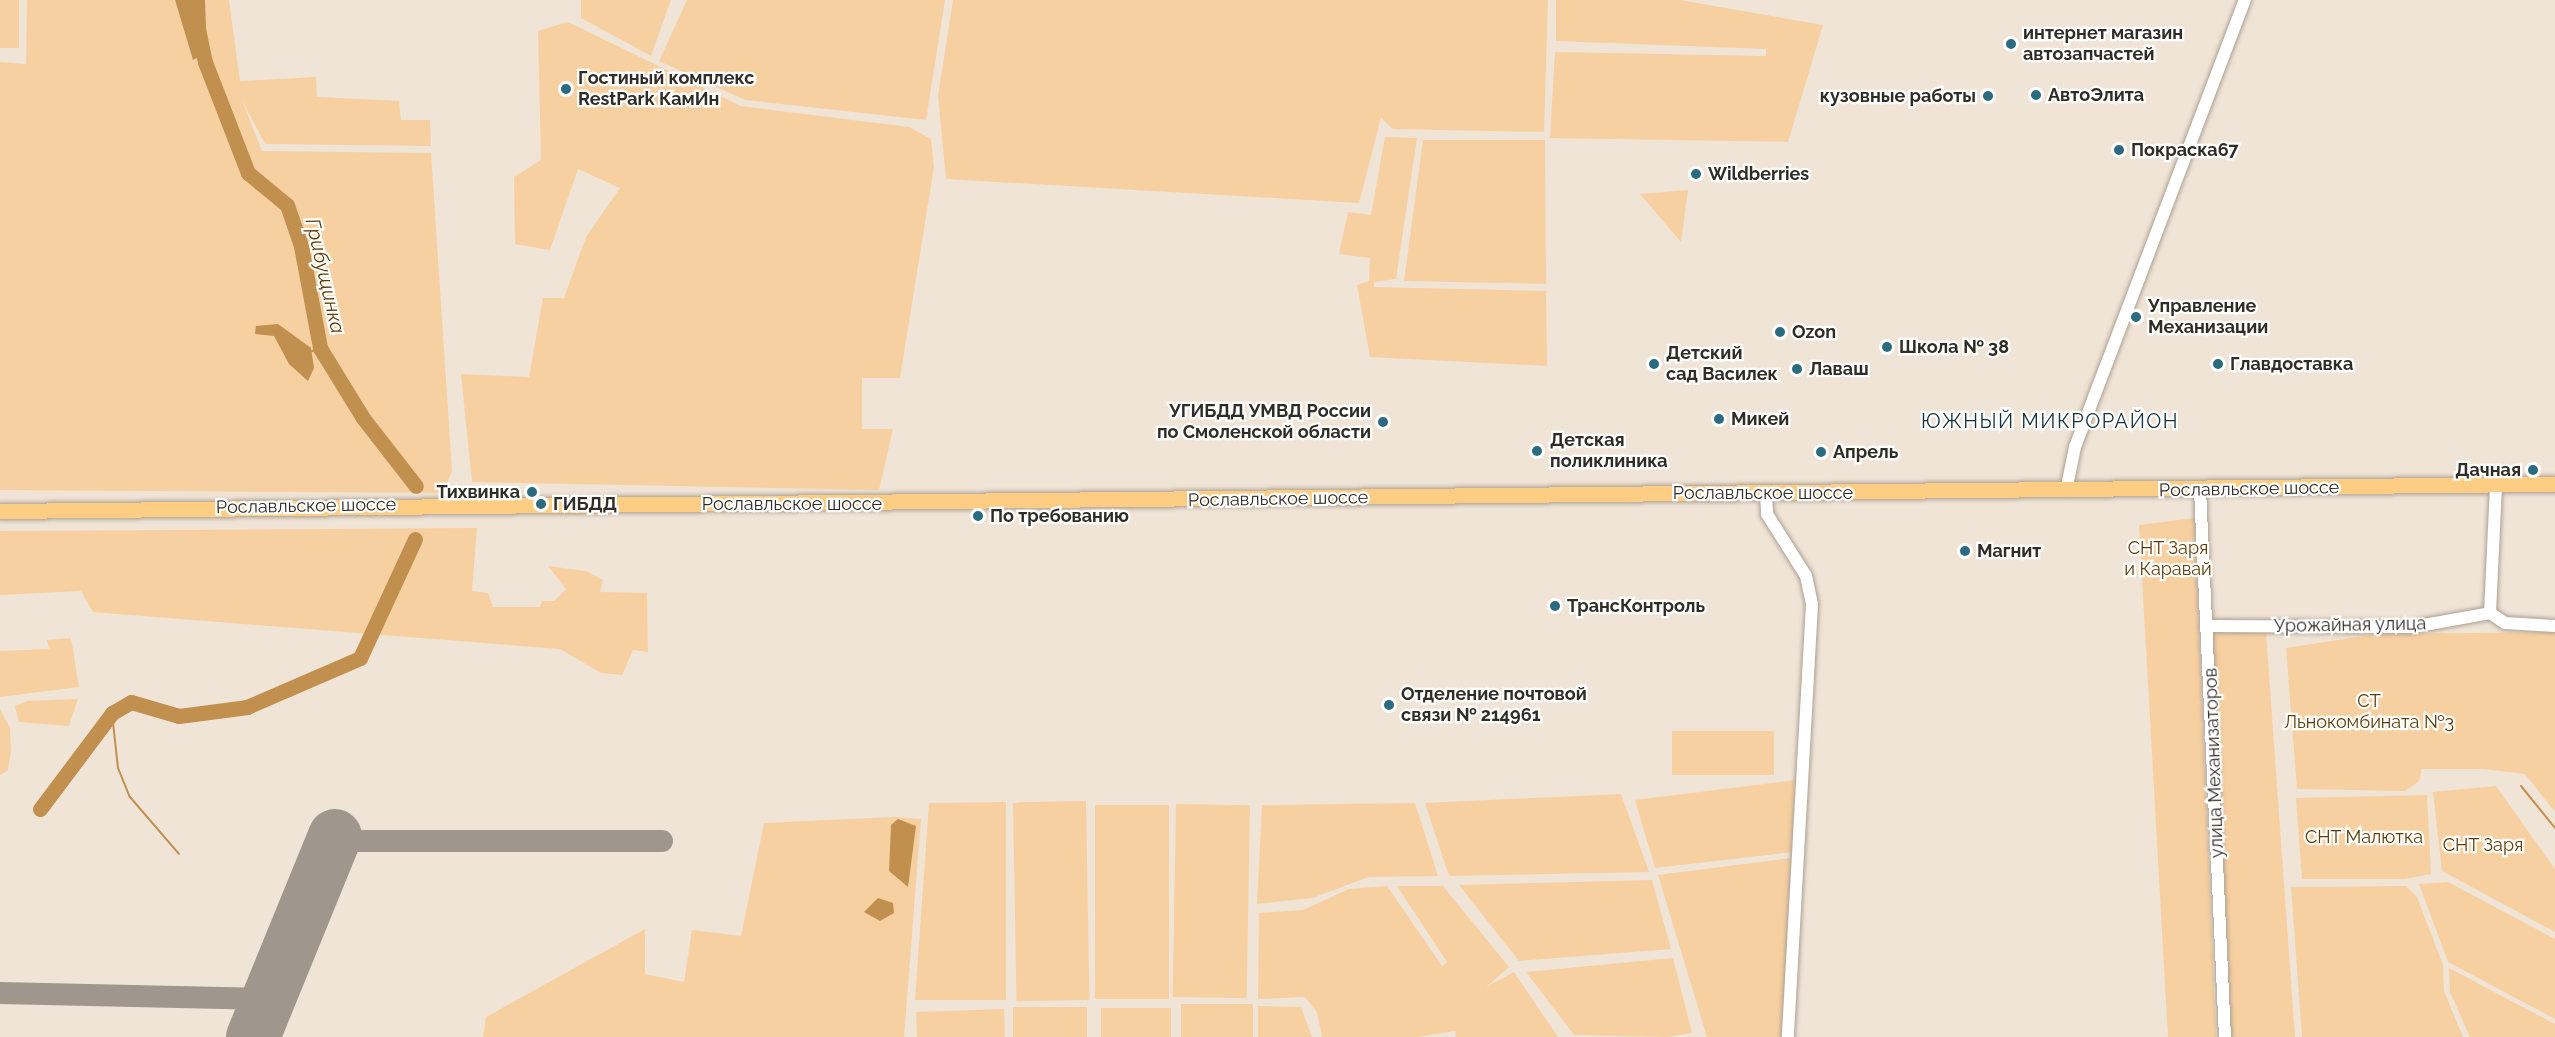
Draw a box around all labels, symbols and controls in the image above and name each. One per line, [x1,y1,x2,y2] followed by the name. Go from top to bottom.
[2023,23,2183,66] place label: интернет магазин автозапчастей
[2004,37,2018,51] marker: интернет магазин автозапчастей
[578,68,755,110] place label: Гостиный комплекс RestPark КамИн
[559,82,573,96] marker: Гостиный комплекс RestPark КамИн
[2048,84,2144,106] place label: АвтоЭлита
[1820,85,1976,107] place label: кузовные работы
[2029,88,2043,102] marker: АвтоЭлита
[1981,89,1995,103] marker: кузовные работы
[2131,139,2239,161] place label: Покраска67
[2112,143,2126,157] marker: Покраска67
[1708,163,1809,185] place label: Wildberries
[1689,167,1703,181] marker: Wildberries
[300,216,350,336] water label: Грибущинка
[2148,296,2268,338] place label: Управление Механизации
[2129,310,2143,324] marker: Управление Механизации
[1792,321,1836,343] place label: Ozon
[1773,325,1787,339] marker: Ozon
[1899,336,2009,358] place label: Школа № 38
[1880,340,1894,354] marker: Школа № 38
[1666,343,1778,386] place label: Детский сад Василек
[2230,353,2353,375] place label: Главдоставка
[1647,357,1661,371] marker: Детский сад Василек
[2211,357,2225,371] marker: Главдоставка
[1809,358,1869,380] place label: Лаваш
[1790,362,1804,376] marker: Лаваш
[1157,401,1371,444] place label: УГИБДД УМВД России по Смоленской области
[1731,408,1789,430] place label: Микей
[1921,409,2179,433] district label: ЮЖНЫЙ МИКРОРАЙОН
[1712,412,1726,426] marker: Микей
[1376,415,1390,429] marker: УГИБДД УМВД России по Смоленской области
[1550,430,1668,472] place label: Детская поликлиника
[1833,441,1898,463] place label: Апрель
[1528,442,1546,460] marker: Детская поликлиника
[1814,445,1828,459] marker: Апрель
[2455,459,2521,481] place label: Дачная
[2526,463,2540,477] marker: Дачная
[2159,477,2339,501] street label: Рославльское шоссе
[437,481,520,503] place label: Тихвинка
[1673,482,1853,504] street label: Рославльское шоссе
[525,485,539,499] marker: Тихвинка
[1188,487,1368,511] street label: Рославльское шоссе
[553,493,617,515] place label: ГИБДД
[702,493,882,515] street label: Рославльское шоссе
[216,494,396,518] street label: Рославльское шоссе
[534,497,548,511] marker: ГИБДД
[990,505,1129,527] place label: По требованию
[971,509,985,523] marker: По требованию
[2124,538,2212,580] park label: СНТ Заря и Каравай
[1977,540,2041,562] place label: Магнит
[1958,544,1972,558] marker: Магнит
[1567,595,1705,617] place label: ТрансКонтроль
[1548,599,1562,613] marker: ТрансКонтроль
[2273,613,2427,637] street label: Урожайная улица
[2200,668,2228,858] street label: улица Механизаторов
[1401,684,1587,726] place label: Отделение почтовой связи № 214961
[2284,691,2454,734] park label: СТ Льнокомбината №3
[1382,698,1396,712] marker: Отделение почтовой связи № 214961
[2305,826,2423,848] park label: СНТ Малютка
[2442,834,2524,856] park label: СНТ Заря

